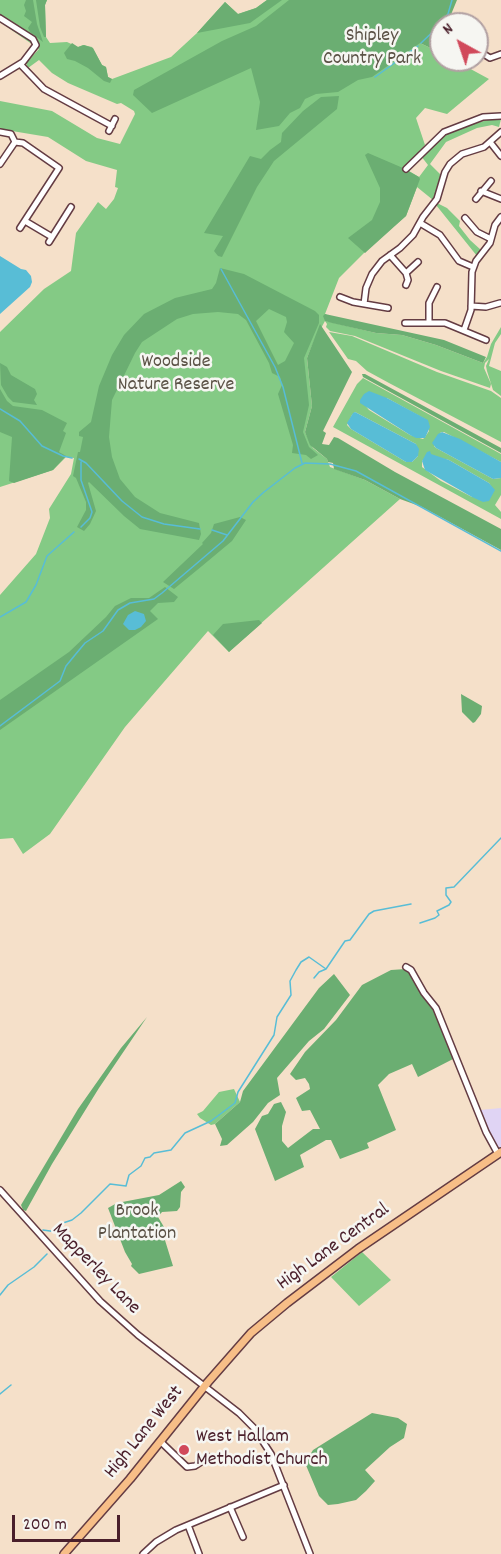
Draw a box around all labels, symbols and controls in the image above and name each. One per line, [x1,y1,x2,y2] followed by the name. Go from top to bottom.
[429,12,489,72] north arrow
[438,18,459,41] text: N
[323,25,421,72] park label: Shipley Country Park
[118,351,234,398] park label: Woodside Nature Reserve
[273,1199,395,1297] street label: High Lane Central
[98,1200,176,1247] park label: Brook Plantation
[46,1219,144,1321] street label: Mapperley Lane
[100,1382,190,1484] street label: High Lane West
[196,1426,328,1473] place label: West Hallam Methodist Church
[177,1443,191,1457] marker: West Hallam Methodist Church
[15,1503,123,1541] scale bar
[23,1513,67,1538] text: 200 m

